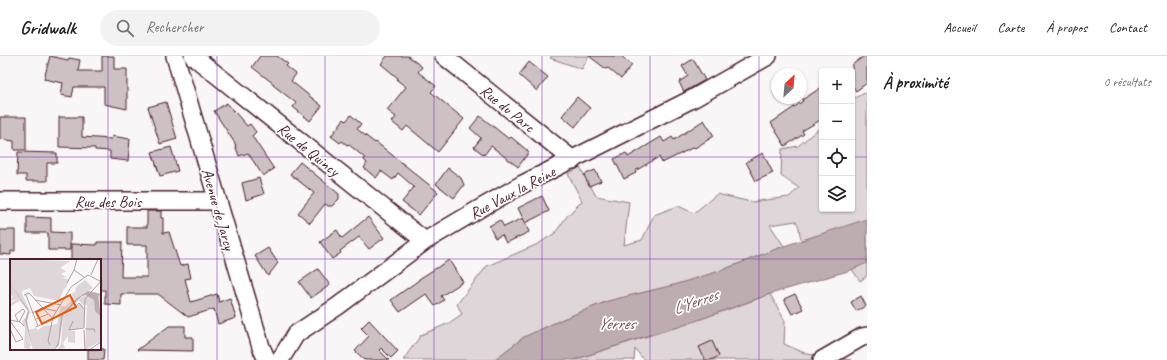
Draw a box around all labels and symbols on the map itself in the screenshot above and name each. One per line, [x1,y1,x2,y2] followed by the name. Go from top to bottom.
[771,68,807,104] north arrow
[476,81,540,138] street label: Rue du Parc
[273,119,345,182] street label: Rue de Quincy
[466,161,560,224] street label: Rue Vaux la Reine
[197,166,240,254] street label: Avenue de Jarcy
[75,192,143,212] street label: Rue des Bois
[10,259,101,350] inset map
[670,283,723,319] water label: L'Yerres
[598,313,638,334] water label: Yerres

